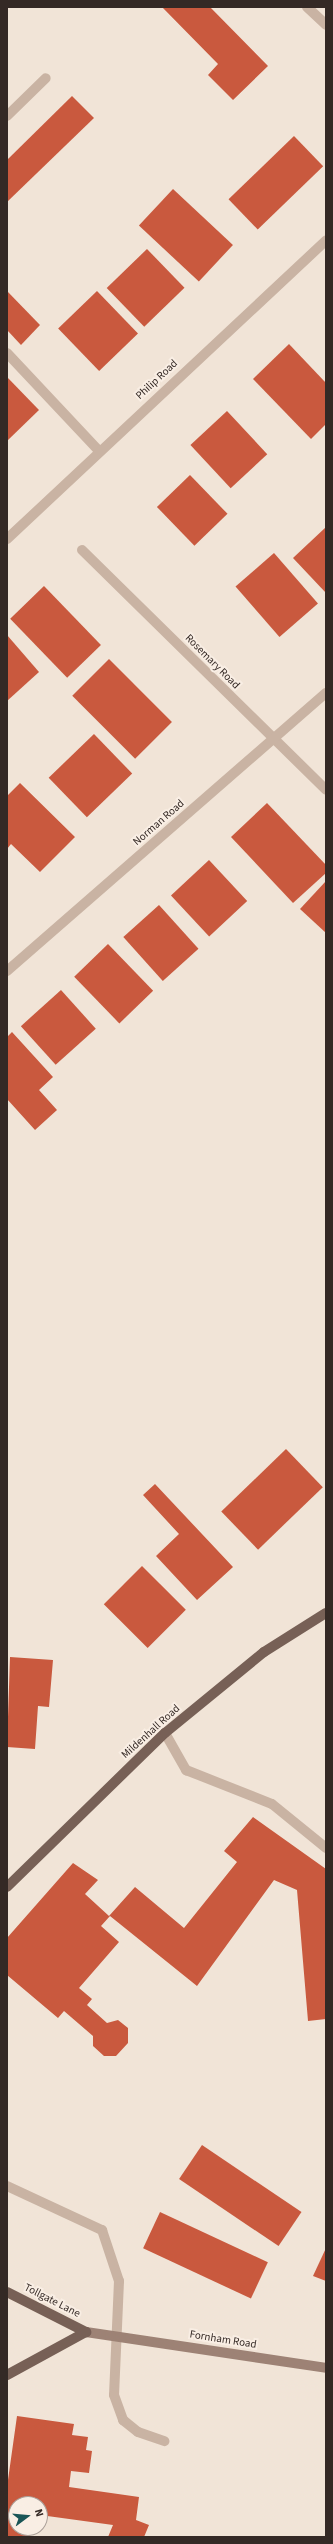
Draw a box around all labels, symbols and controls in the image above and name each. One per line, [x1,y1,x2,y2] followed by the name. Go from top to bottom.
[133,357,181,403] street label: Philip Road
[182,632,242,692] street label: Rosemary Road
[131,797,187,849] street label: Norman Road
[119,1702,183,1762] street label: Mildenhall Road
[22,2281,82,2321] street label: Tollgate Lane
[189,2328,257,2352] street label: Fornham Road
[8,2496,48,2536] north arrow
[31,2507,47,2518] text: N

